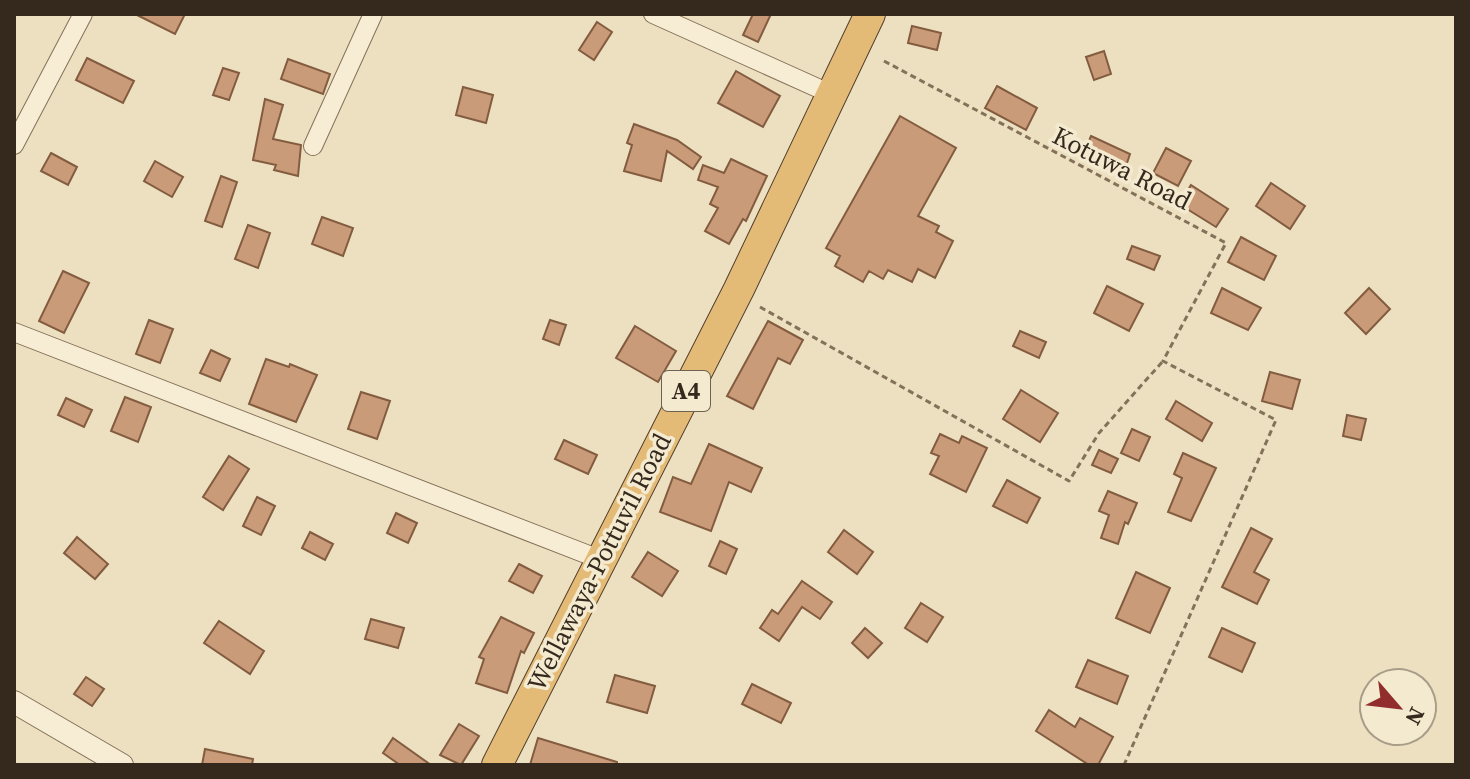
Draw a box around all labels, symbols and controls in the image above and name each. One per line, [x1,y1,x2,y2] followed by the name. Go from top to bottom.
[1046,118,1198,219] street label: Kotuwa Road
[662,371,710,411] road number: A4
[518,427,680,697] street label: Wellawaya-Pottuvil Road
[1358,667,1438,747] north arrow
[1399,702,1433,731] text: N

